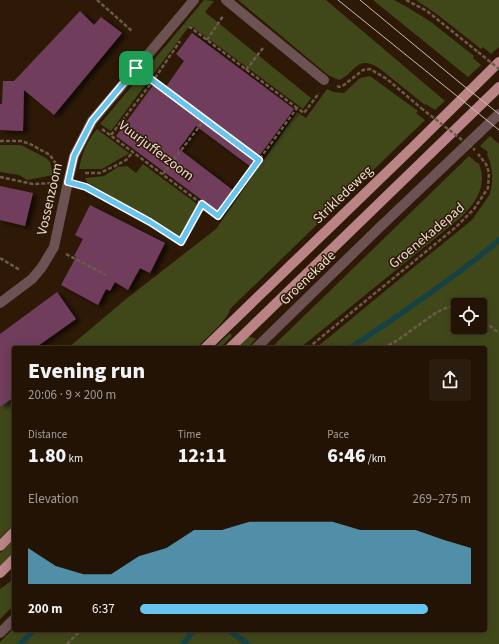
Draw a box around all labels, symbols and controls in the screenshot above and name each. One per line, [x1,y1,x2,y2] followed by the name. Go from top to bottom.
[119,51,153,85] pin
[125,57,147,79] icon: arrive
[114,116,198,186] street label: Vuurjufferzoom
[32,161,68,237] street label: Vossenzoom
[309,161,377,229] street label: Strikledeweg
[385,198,469,274] street label: Groenekadepad
[275,246,341,310] street label: Groenekade
[451,298,487,334] map controls
[451,298,487,334] button: locate
[28,355,145,387] text: Evening run
[429,359,471,401] button: share
[28,386,116,404] text: 20:06 · 9 × 200 m
[28,427,67,442] text: Distance
[178,427,201,442] text: Time
[327,427,349,442] text: Pace
[28,442,66,470] text: 1.80
[178,442,227,470] text: 12:11
[327,442,366,470] text: 6:46
[66,451,83,466] text: km
[366,451,386,466] text: /km
[28,490,79,508] text: Elevation
[413,490,471,508] text: 269–275 m
[28,600,62,618] text: 200 m
[92,600,115,618] text: 6:37

